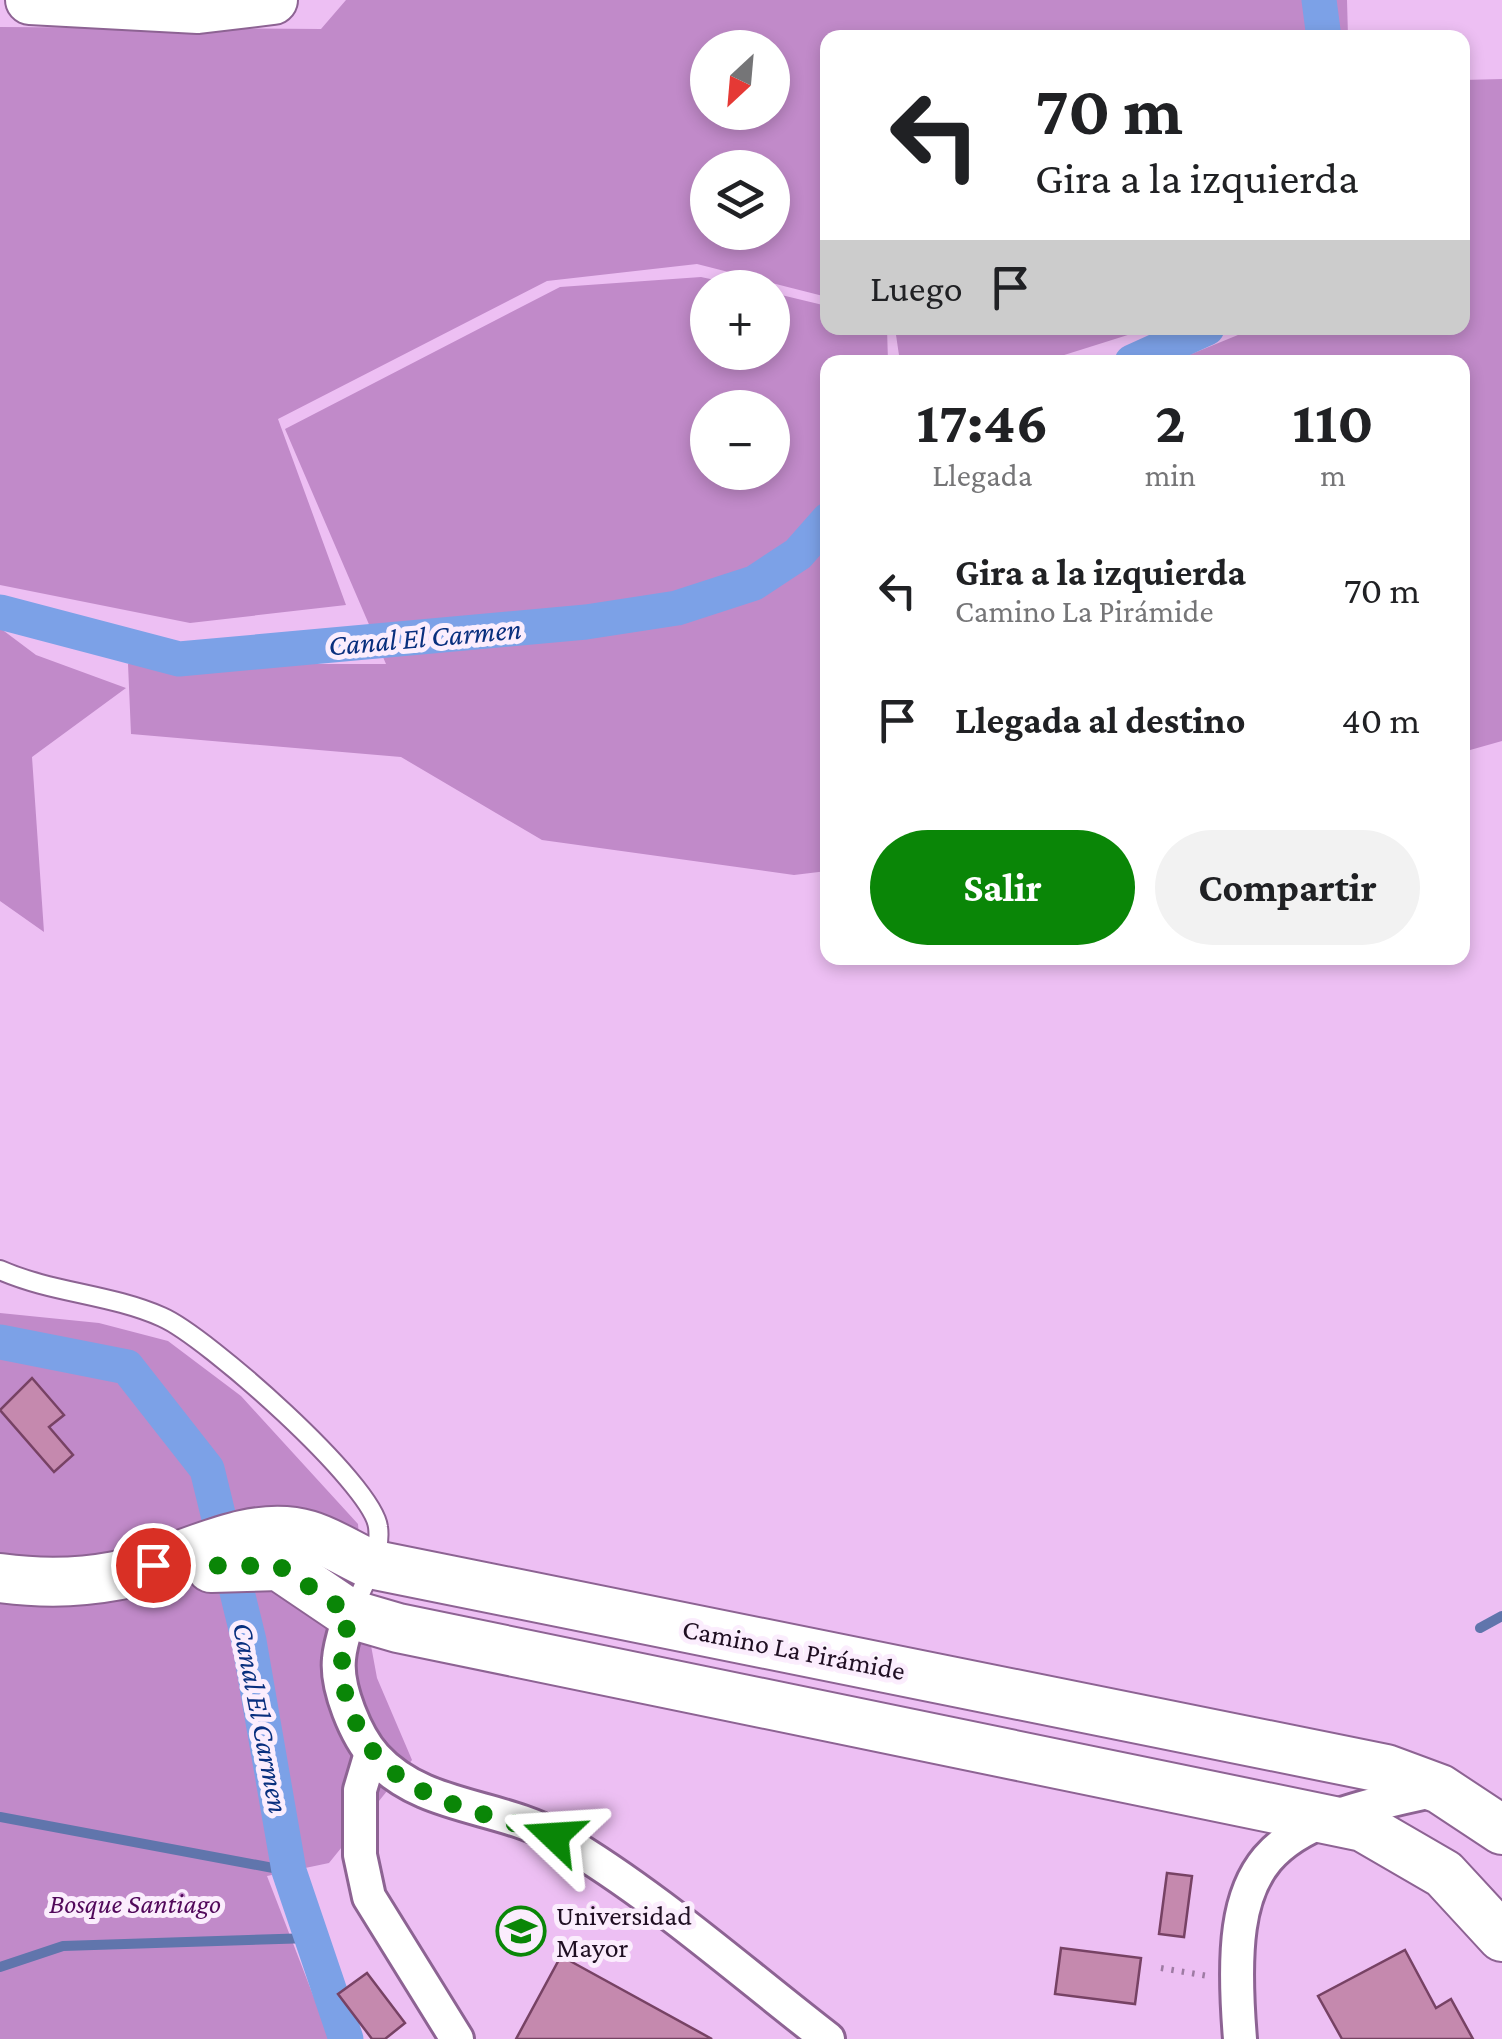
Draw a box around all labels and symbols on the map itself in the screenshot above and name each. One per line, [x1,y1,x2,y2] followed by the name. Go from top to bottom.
[690,30,790,130] north arrow
[327,612,523,661] water label: Canal El Carmen
[111,1523,196,1608] pin
[680,1613,908,1686] street label: Camino La Pirámide
[227,1620,296,1816] water label: Canal El Carmen
[502,1784,606,1888] position arrow
[49,1888,221,1919] park label: Bosque Santiago
[556,1900,692,1963] place label: Universidad Mayor
[495,1905,547,1957] school or university icon: Universidad Mayor

